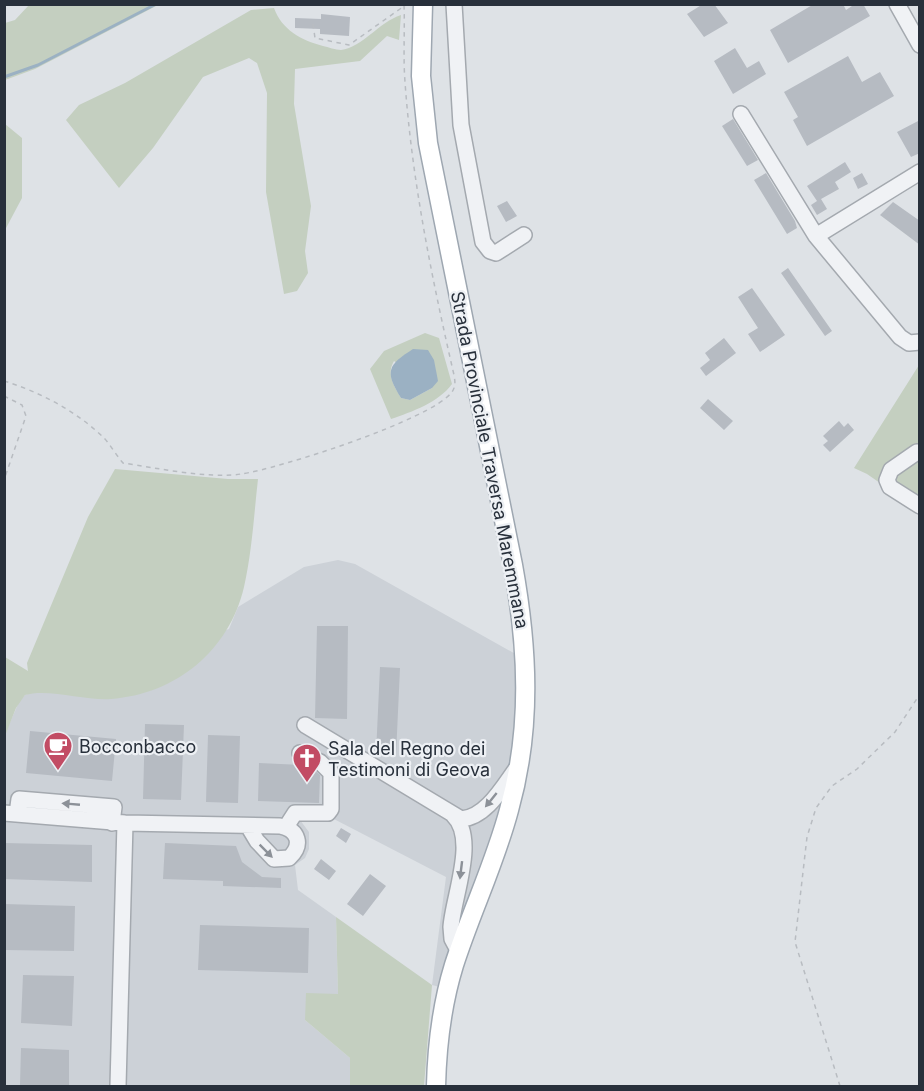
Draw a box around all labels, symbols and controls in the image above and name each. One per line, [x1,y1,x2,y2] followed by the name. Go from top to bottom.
[447,289,533,631] street label: Strada Provinciale Traversa Maremmana
[42,730,74,772] cafe icon: Bocconbacco
[79,736,196,757] place label: Bocconbacco
[328,738,490,780] place label: Sala del Regno dei Testimoni di Geova
[291,742,323,784] church icon: Sala del Regno dei Testimoni di Geova
[485,792,498,808] one-way arrow
[62,799,81,808] one-way arrow
[259,843,273,858] one-way arrow
[456,861,466,880] one-way arrow

